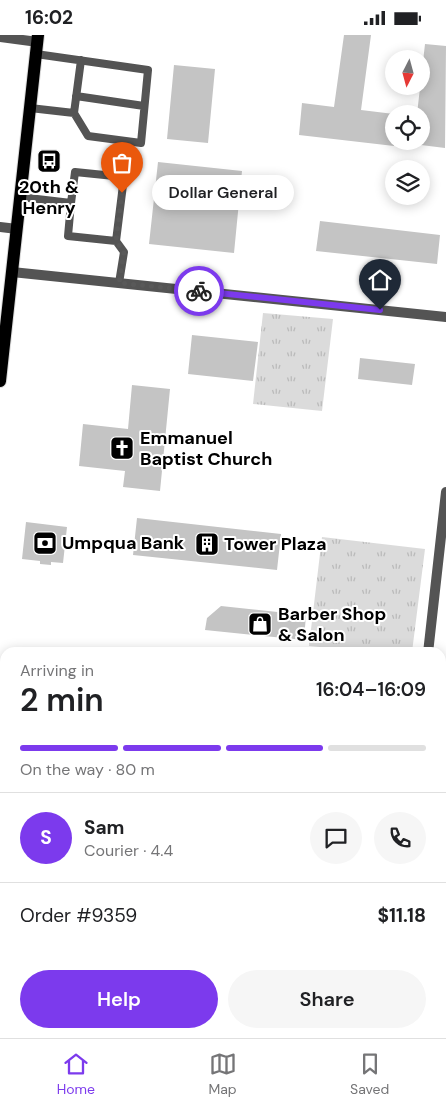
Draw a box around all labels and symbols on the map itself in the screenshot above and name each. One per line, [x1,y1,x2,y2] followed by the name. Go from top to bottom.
[385,50,430,95] north arrow
[101,142,143,193] pin
[36,148,62,174] bus stop icon: 20th & Henry
[19,175,79,220] place label: 20th & Henry
[152,175,294,211] callout: Dollar General
[359,259,401,310] pin
[174,266,224,316] courier
[140,426,272,471] place label: Emmanuel Baptist Church
[109,435,135,461] church icon: Emmanuel Baptist Church
[32,530,58,556] bank icon: Umpqua Bank
[62,531,185,555] place label: Umpqua Bank
[194,531,220,557] building icon: Tower Plaza
[224,532,326,556] place label: Tower Plaza
[278,602,386,647] place label: Barber Shop & Salon
[247,611,273,637] shop icon: Barber Shop & Salon

